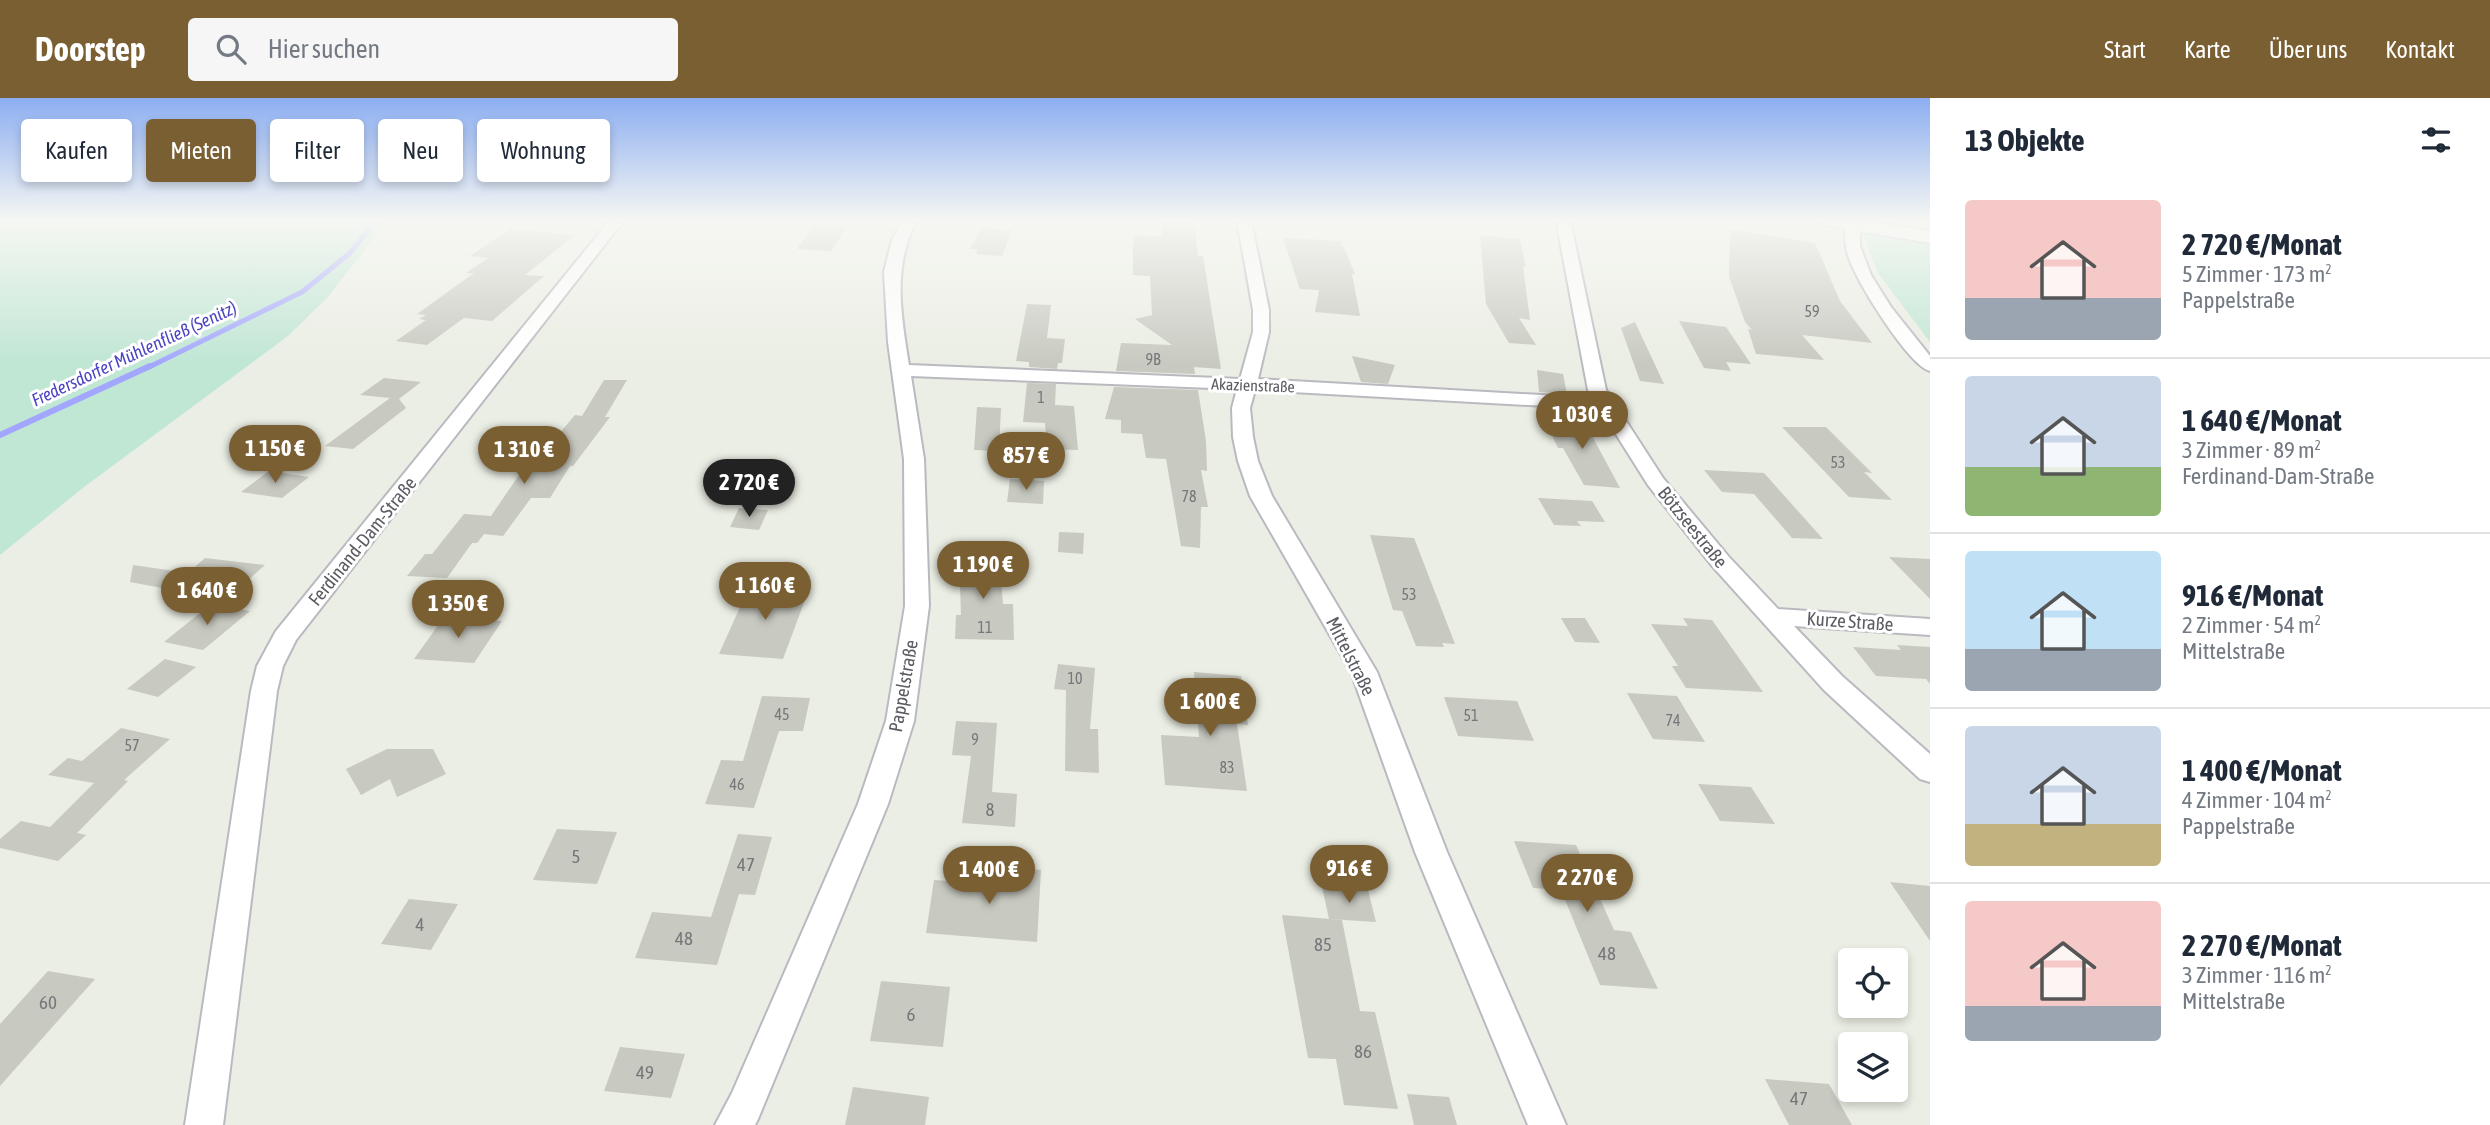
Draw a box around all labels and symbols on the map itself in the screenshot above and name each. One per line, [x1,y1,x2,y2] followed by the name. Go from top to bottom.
[28,297,240,410] water label: Fredersdorfer Mühlenfließ (Senitz)
[1804,302,1820,320] house number: 59
[1145,350,1161,368] house number: 9B
[1211,375,1295,395] street label: Akazienstraße
[1037,388,1045,406] house number: 1
[1517,392,1647,451] pin: 1 030 €
[210,426,340,485] pin: 1 150 €
[459,426,589,486] pin: 1 310 €
[977,432,1075,492] pin: 857 €
[1830,453,1846,471] house number: 53
[684,460,814,519] pin: 2 720 €
[303,472,421,610] street label: Ferdinand-Dam-Straße
[1654,482,1732,572] street label: Bötzseestraße
[1181,487,1197,505] house number: 78
[918,542,1048,601] pin: 1 190 €
[700,562,830,622] pin: 1 160 €
[142,568,272,627] pin: 1 640 €
[393,580,523,640] pin: 1 350 €
[1401,585,1417,603] house number: 53
[1806,607,1894,635] street label: Kurze Straße
[1322,613,1380,699] street label: Mittelstraße
[977,618,993,636] house number: 11
[884,638,922,734] street label: Pappelstraße
[1067,669,1083,687] house number: 10
[1145,678,1275,738] pin: 1 600 €
[774,705,790,723] house number: 45
[1463,706,1479,724] house number: 51
[1665,711,1681,729] house number: 74
[971,730,979,748] house number: 9
[124,736,140,754] house number: 57
[1219,758,1235,776] house number: 83
[729,775,745,793] house number: 46
[986,798,995,820] house number: 8
[572,845,580,867] house number: 5
[924,846,1054,906] pin: 1 400 €
[1300,846,1398,905] pin: 916 €
[737,853,755,875] house number: 47
[1522,854,1652,914] pin: 2 270 €
[416,913,425,935] house number: 4
[675,927,693,949] house number: 48
[1314,933,1332,955] house number: 85
[1598,942,1616,964] house number: 48
[39,991,57,1013] house number: 60
[907,1003,916,1025] house number: 6
[1354,1040,1372,1062] house number: 86
[636,1061,654,1083] house number: 49
[1790,1087,1808,1109] house number: 47

